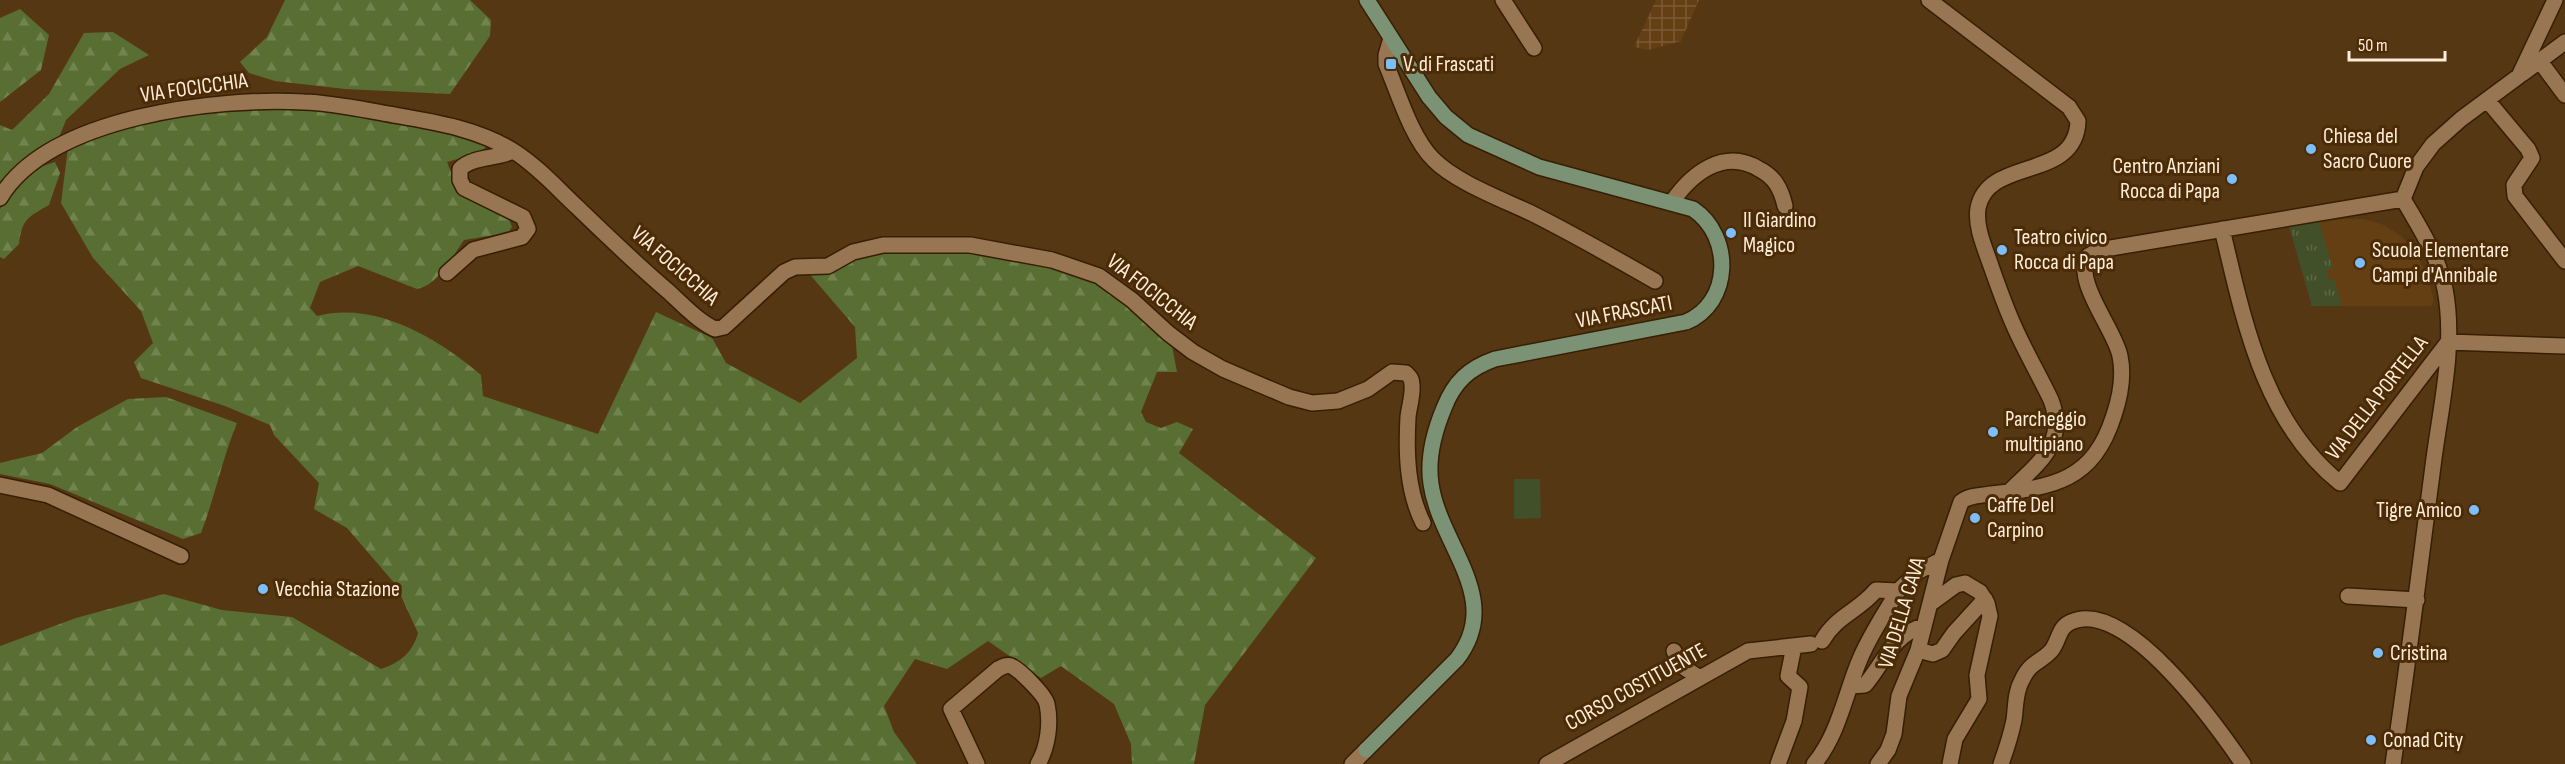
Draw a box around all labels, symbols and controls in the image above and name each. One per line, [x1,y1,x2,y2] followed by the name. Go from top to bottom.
[2349,24,2445,62] scale bar
[2358,35,2388,56] text: 50 m
[1403,51,1494,78] place label: V. di Frascati
[1384,57,1398,71] marker: V. di Frascati
[139,67,250,109] street label: VIA FOCICCHIA
[2323,123,2412,175] place label: Chiesa del Sacro Cuore
[2304,142,2318,156] marker: Chiesa del Sacro Cuore
[2113,153,2220,205] place label: Centro Anziani Rocca di Papa
[2225,172,2239,186] marker: Centro Anziani Rocca di Papa
[1743,207,1816,259] place label: Il Giardino Magico
[625,220,725,312] street label: VIA FOCICCHIA
[2014,224,2114,276] place label: Teatro civico Rocca di Papa
[1724,226,1738,240] marker: Il Giardino Magico
[2372,237,2509,289] place label: Scuola Elementare Campi d'Annibale
[1995,243,2009,257] marker: Teatro civico Rocca di Papa
[1101,248,1203,336] street label: VIA FOCICCHIA
[2353,256,2367,270] marker: Scuola Elementare Campi d'Annibale
[1574,289,1674,335] street label: VIA FRASCATI
[2320,330,2434,466] street label: VIA DELLA PORTELLA
[2005,406,2086,458] place label: Parcheggio multipiano
[1986,425,2000,439] marker: Parcheggio multipiano
[1987,492,2054,544] place label: Caffe Del Carpino
[2376,497,2462,524] place label: Tigre Amico
[2467,503,2481,517] marker: Tigre Amico
[1968,511,1982,525] marker: Caffe Del Carpino
[1872,554,1932,672] street label: VIA DELLA CAVA
[275,576,400,603] place label: Vecchia Stazione
[256,582,270,596] marker: Vecchia Stazione
[1561,637,1711,737] street label: CORSO COSTITUENTE
[2390,640,2448,667] place label: Cristina
[2371,646,2385,660] marker: Cristina
[2383,727,2464,754] place label: Conad City
[2364,733,2378,747] marker: Conad City

